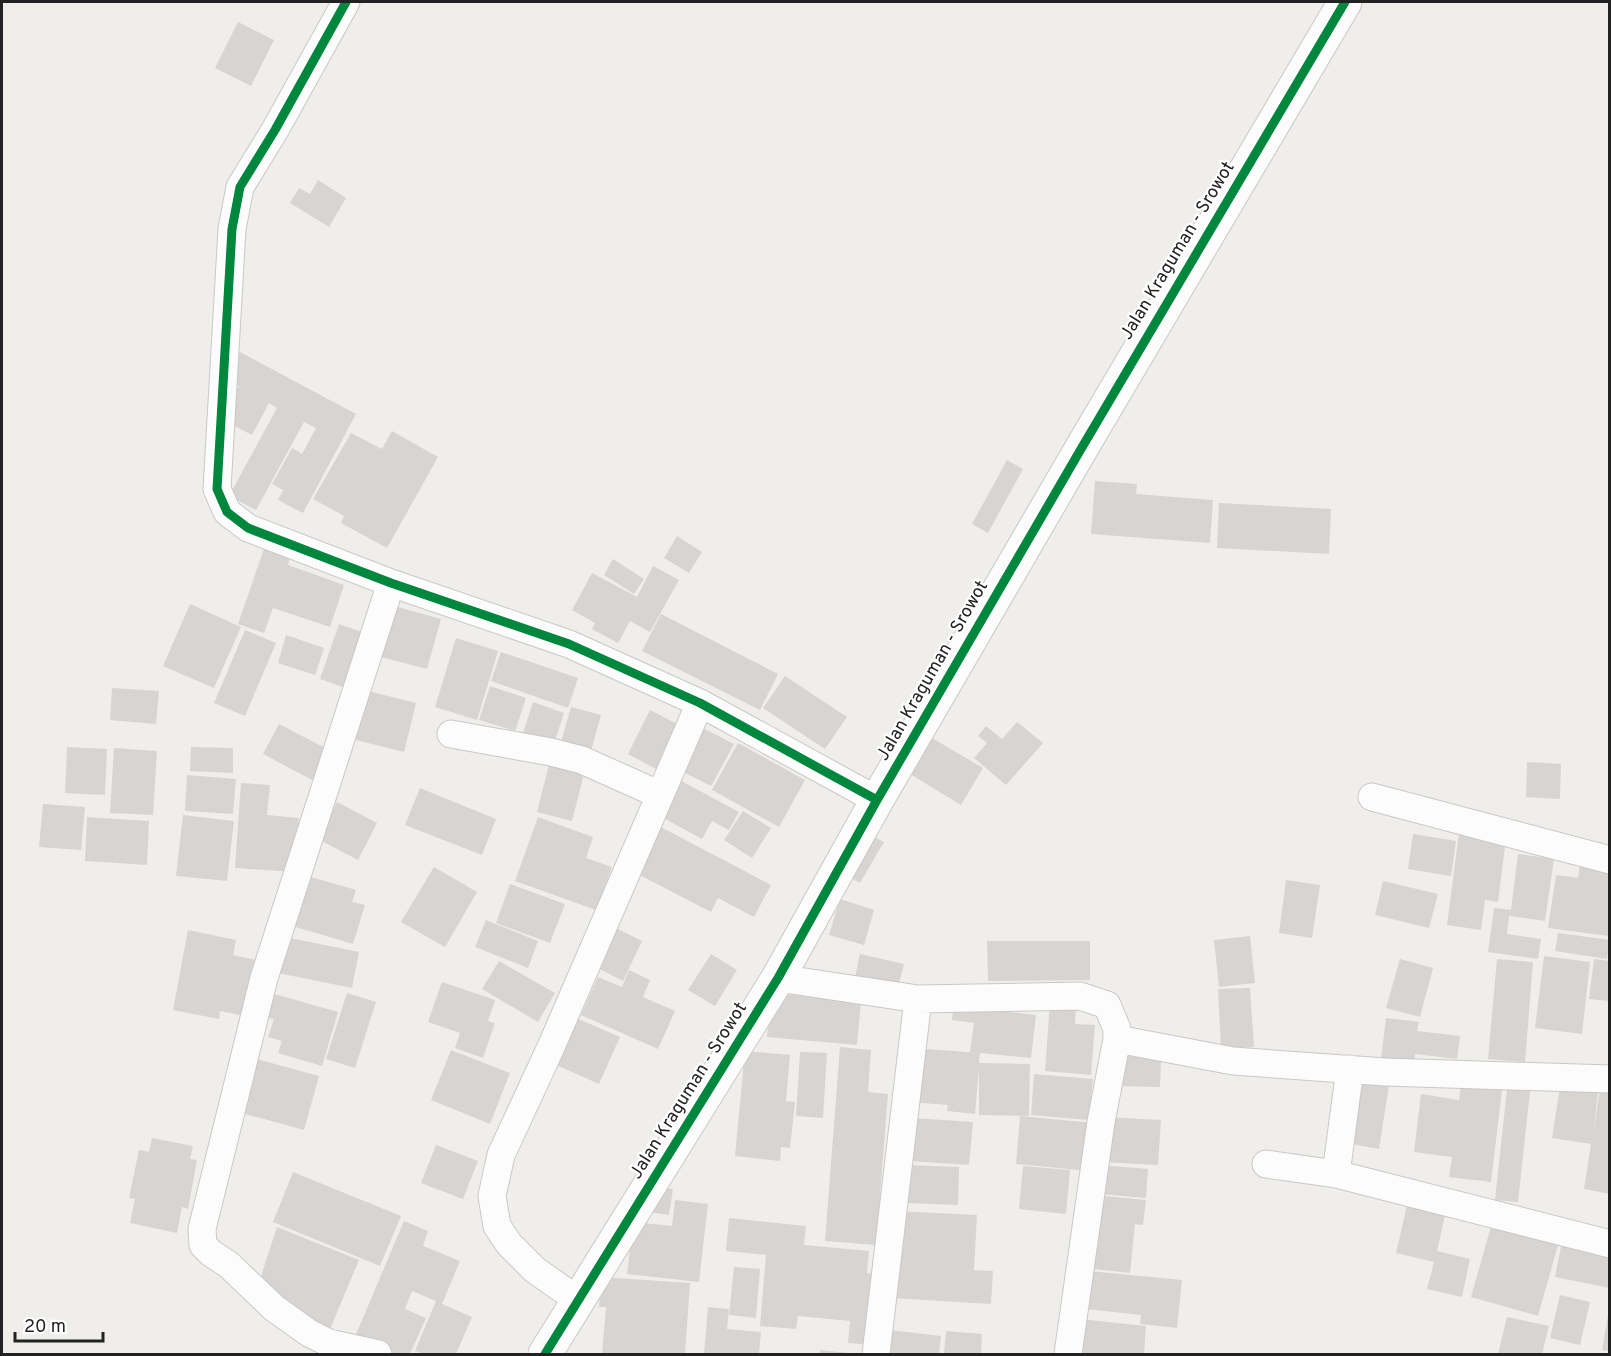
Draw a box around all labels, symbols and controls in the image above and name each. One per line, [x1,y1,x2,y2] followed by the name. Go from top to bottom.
[1116,158,1240,344] street label: Jalan Kraguman - Srowot
[872,577,994,765] street label: Jalan Kraguman - Srowot
[625,998,753,1184] street label: Jalan Kraguman - Srowot
[15,1305,104,1343] scale bar
[24,1316,66,1339] text: 20 m

